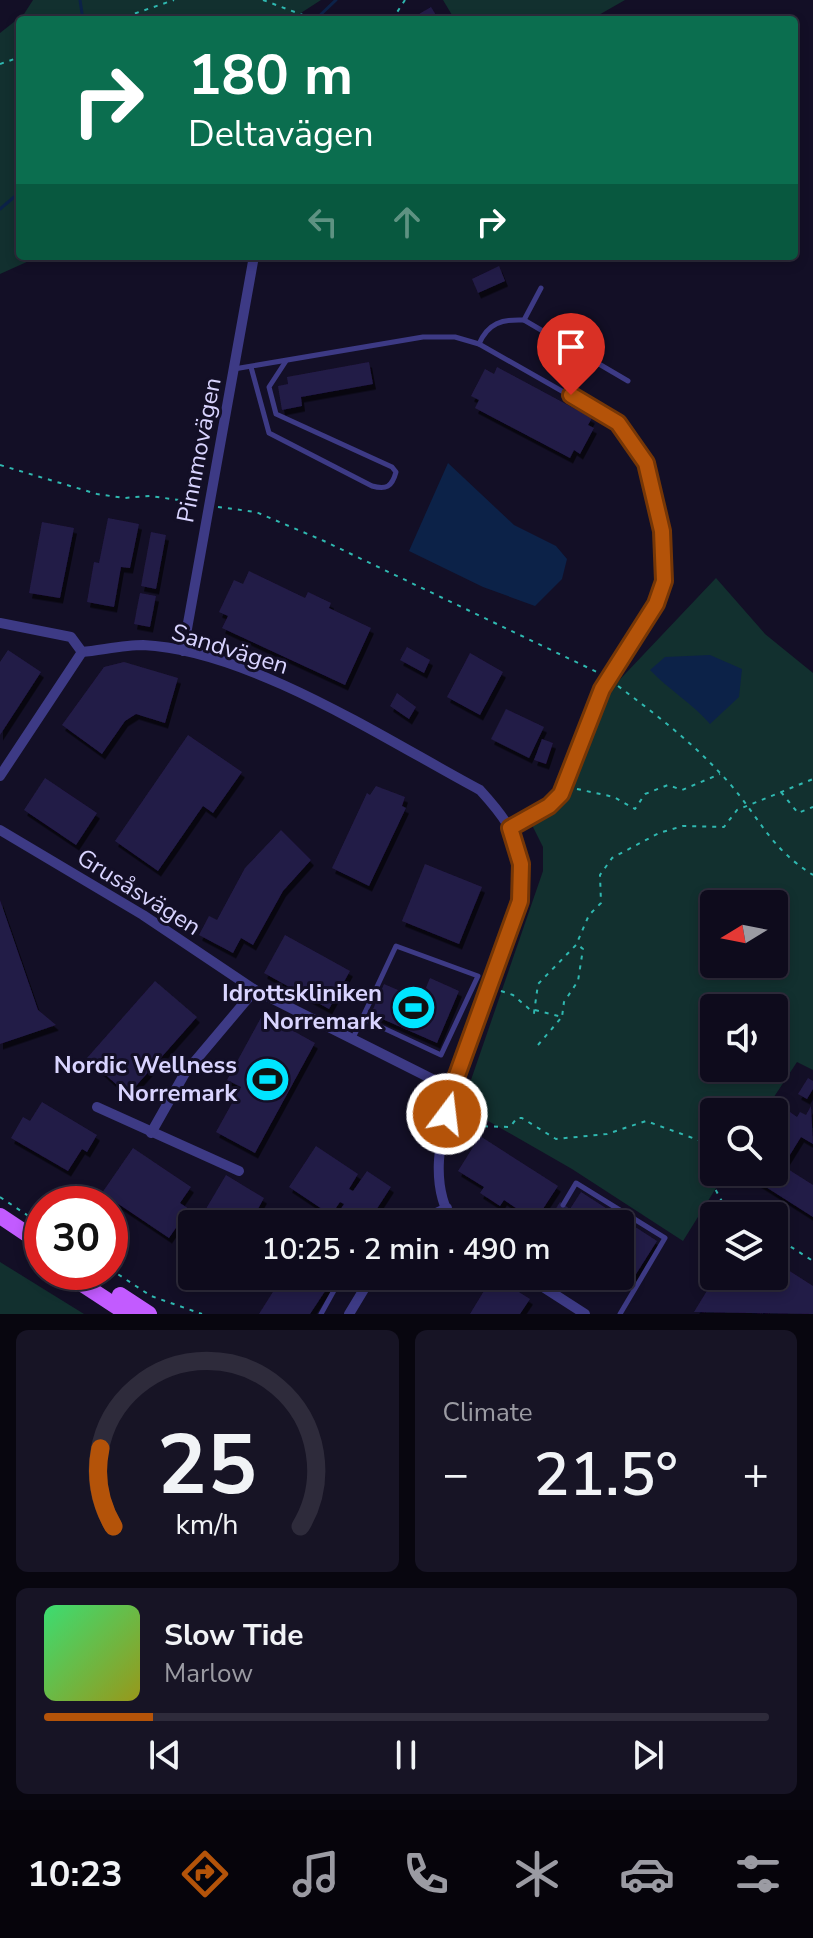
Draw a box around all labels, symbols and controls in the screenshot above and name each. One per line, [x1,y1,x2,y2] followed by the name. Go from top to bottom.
[188,37,353,114] text: 180 m
[56,48,160,152] icon: right
[188,110,374,159] text: Deltavägen
[301,200,345,244] icon: left
[385,200,429,244] icon: ahead
[469,200,513,244] icon: right
[537,313,605,395] pin
[549,325,593,369] icon: arrive
[169,375,229,525] street label: Pinnmovägen
[168,616,292,682] street label: Sandvägen
[71,841,207,943] street label: Grusåsvägen
[700,890,788,978] north arrow
[700,890,788,1290] map controls
[222,977,383,1037] place label: Idrottskliniken Norremark
[389,983,437,1031] sports icon: Idrottskliniken Norremark
[700,994,788,1082] button: sound
[54,1049,238,1109] place label: Nordic Wellness Norremark
[244,1055,292,1103] sports icon: Nordic Wellness Norremark
[405,1072,489,1156] position arrow
[700,1098,788,1186] button: search
[24,1186,128,1290] speed limit sign: 30
[700,1202,788,1290] button: layers
[261,1229,551,1270] text: 10:25 · 2 min · 490 m
[443,1395,533,1430] text: Climate
[157,1409,257,1522] text: 25
[533,1434,678,1516] text: 21.5°
[443,1445,469,1505] text: −
[743,1445,769,1505] text: +
[176,1505,239,1544] text: km/h
[164,1615,304,1656] text: Slow Tide
[164,1656,253,1691] text: Marlow
[143,1733,187,1777] icon: previous
[384,1733,428,1777] icon: pause
[626,1733,670,1777] icon: next
[177,1846,233,1902] icon: directions
[288,1846,344,1902] icon: music
[398,1846,454,1902] icon: phone
[509,1846,565,1902] icon: climate
[619,1846,675,1902] icon: car
[730,1846,786,1902] icon: filters
[27,1850,123,1899] text: 10:23

